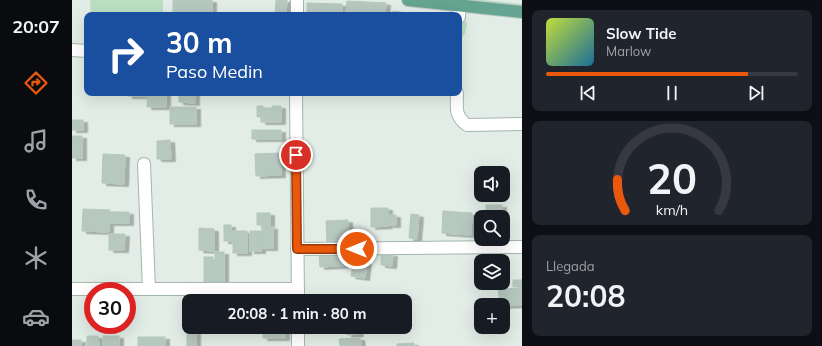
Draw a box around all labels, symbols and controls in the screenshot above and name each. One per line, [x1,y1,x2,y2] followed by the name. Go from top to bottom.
[12,15,60,38] text: 20:07
[606,24,676,43] text: Slow Tide
[166,25,232,60] text: 30 m
[100,28,152,80] icon: right
[606,43,651,59] text: Marlow
[166,60,263,83] text: Paso Medin
[22,69,50,97] icon: directions
[577,82,599,104] icon: previous
[661,82,683,104] icon: pause
[745,82,767,104] icon: next
[22,127,50,155] icon: music
[279,138,313,172] pin
[285,144,307,166] icon: arrive
[647,152,697,204] text: 20
[474,166,510,334] map controls
[474,166,510,202] button: sound
[22,186,50,214] icon: phone
[656,201,688,219] text: km/h
[474,210,510,246] button: search
[336,228,378,270] position arrow
[22,244,50,272] icon: climate
[474,254,510,290] button: layers
[546,258,595,274] text: Llegada
[546,277,625,315] text: 20:08
[84,282,136,334] speed limit sign: 30
[474,298,510,334] button: +
[22,303,50,331] icon: car
[228,304,366,323] text: 20:08 · 1 min · 80 m

